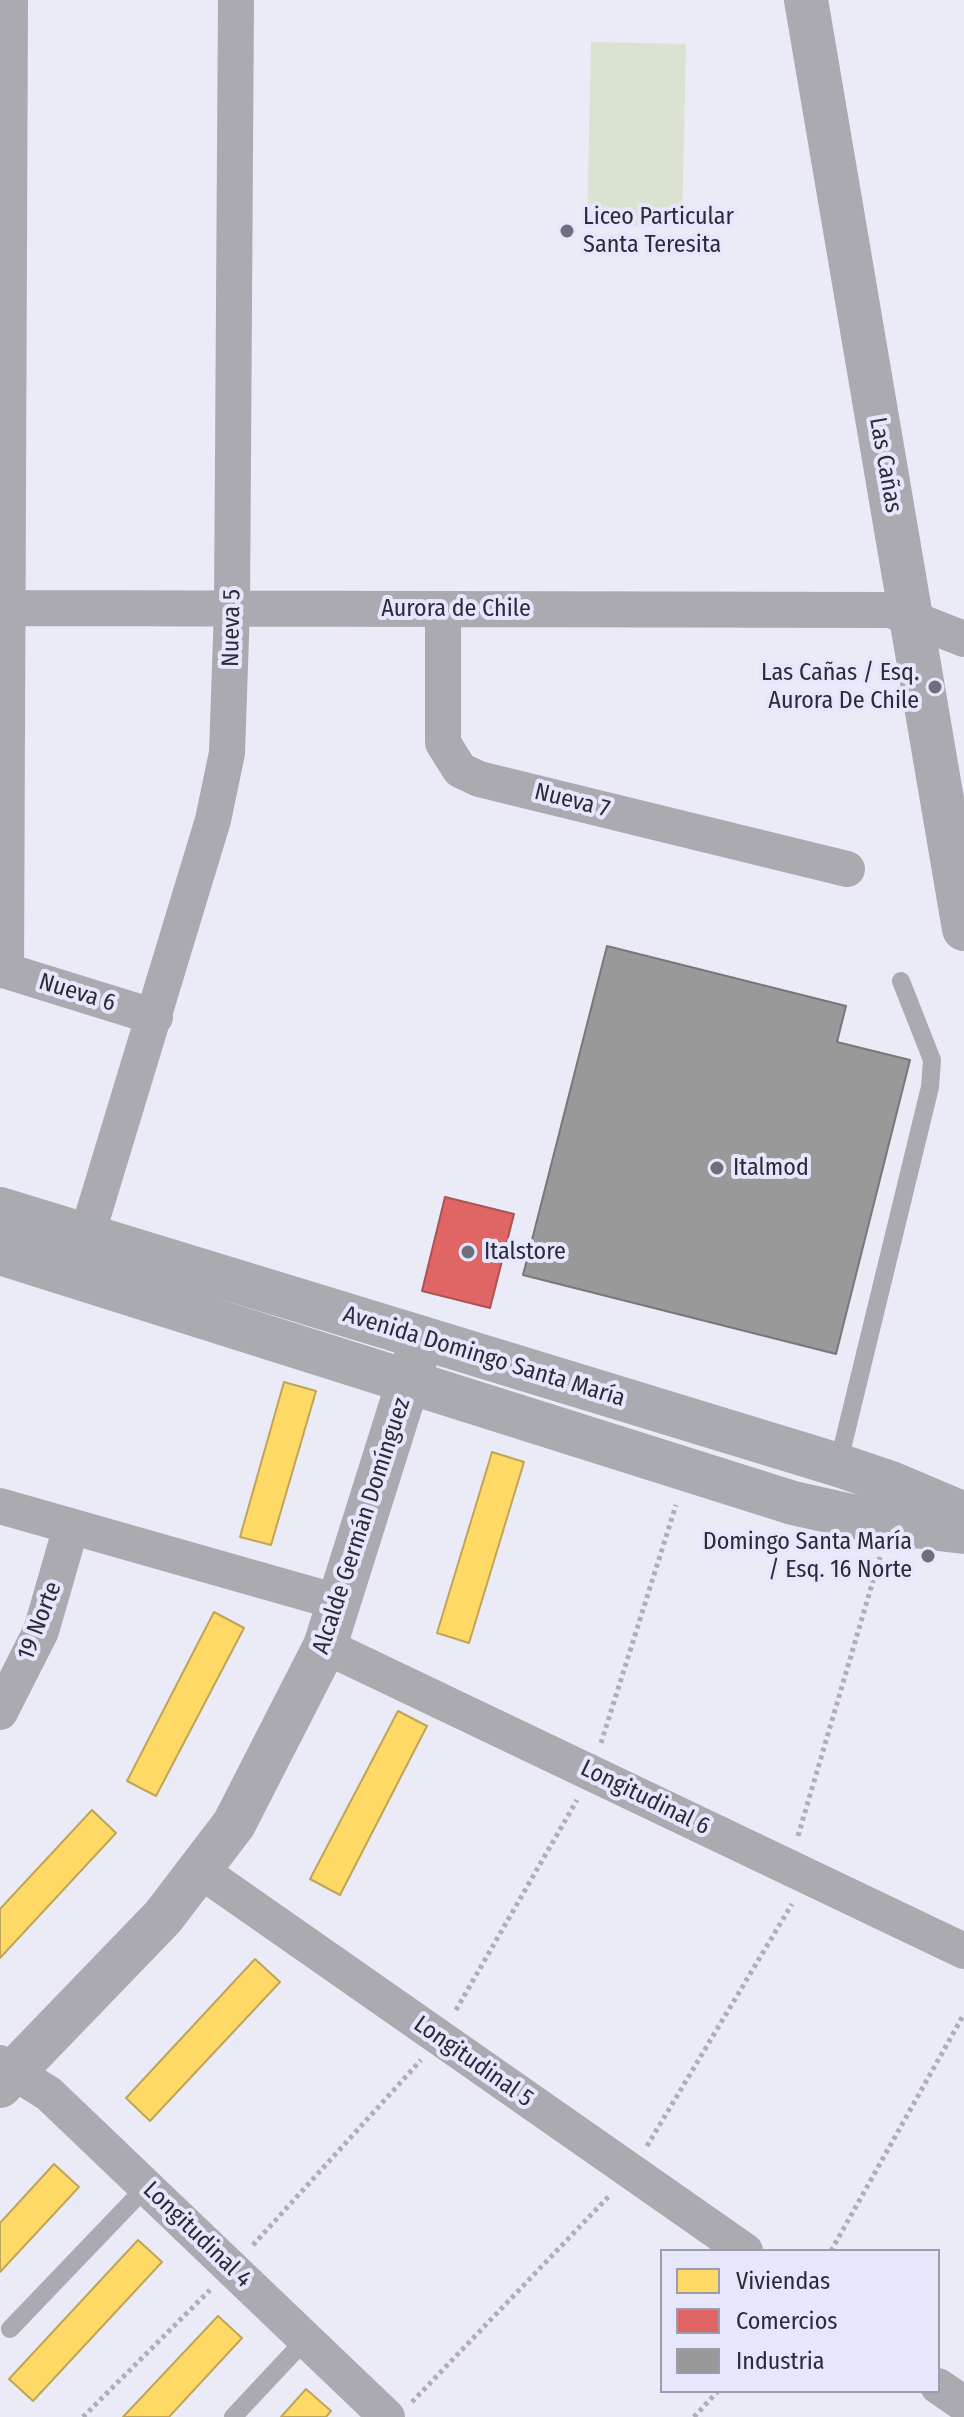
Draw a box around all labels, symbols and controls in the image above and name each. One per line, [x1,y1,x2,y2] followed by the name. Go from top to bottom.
[583,203,734,259] place label: Liceo Particular Santa Teresita
[558,222,576,240] marker: Liceo Particular Santa Teresita
[862,415,908,515] street label: Las Cañas
[217,589,247,667] street label: Nueva 5
[381,595,531,623] street label: Aurora de Chile
[761,659,919,715] place label: Las Cañas / Esq. Aurora De Chile
[926,678,944,696] marker: Las Cañas / Esq. Aurora De Chile
[531,778,613,824] street label: Nueva 7
[35,968,119,1018] street label: Nueva 6
[733,1154,809,1182] place label: Italmod
[708,1159,726,1177] marker: Italmod
[484,1238,566,1266] place label: Italstore
[459,1243,477,1261] marker: Italstore
[340,1300,628,1414] street label: Avenida Domingo Santa María
[307,1394,417,1658] street label: Alcalde Germán Domínguez
[703,1528,912,1584] place label: Domingo Santa María / Esq. 16 Norte
[919,1547,937,1565] marker: Domingo Santa María / Esq. 16 Norte
[12,1578,68,1664] street label: 19 Norte
[576,1754,714,1842] street label: Longitudinal 6
[408,2010,538,2114] street label: Longitudinal 5
[137,2176,257,2294] street label: Longitudinal 4
[660,2249,940,2393] legend
[736,2267,830,2295] text: Viviendas
[736,2307,838,2335] text: Comercios
[736,2347,825,2375] text: Industria

